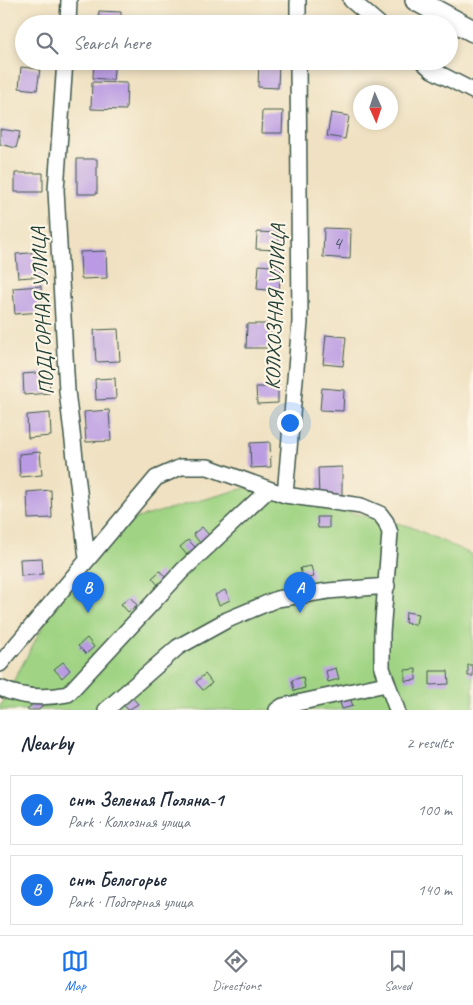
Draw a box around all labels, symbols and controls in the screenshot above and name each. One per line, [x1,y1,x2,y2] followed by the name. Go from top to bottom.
[15,15,458,70] search box
[33,29,61,57] icon: search
[73,31,150,55] text: Search here
[353,85,398,130] north arrow
[259,222,291,390] street label: КОЛХОЗНАЯ УЛИЦА
[25,225,59,396] street label: ПОДГОРНАЯ УЛИЦА
[333,231,344,255] house number: 4
[277,410,303,436] your location
[72,572,104,613] pin: B
[284,572,316,613] pin: A
[20,730,73,756] text: Nearby
[406,733,453,753] text: 2 results
[68,788,223,812] text: снт Зеленая Поляна-1
[33,800,41,820] text: A
[418,800,452,820] text: 100 m
[68,812,190,832] text: Park · Колхозная улица
[68,868,165,892] text: снт Белогорье
[33,880,41,900] text: B
[418,880,452,900] text: 140 m
[68,892,193,912] text: Park · Подгорная улица
[61,947,89,994] tab: Map
[212,947,261,994] tab: Directions
[384,947,412,994] tab: Saved

